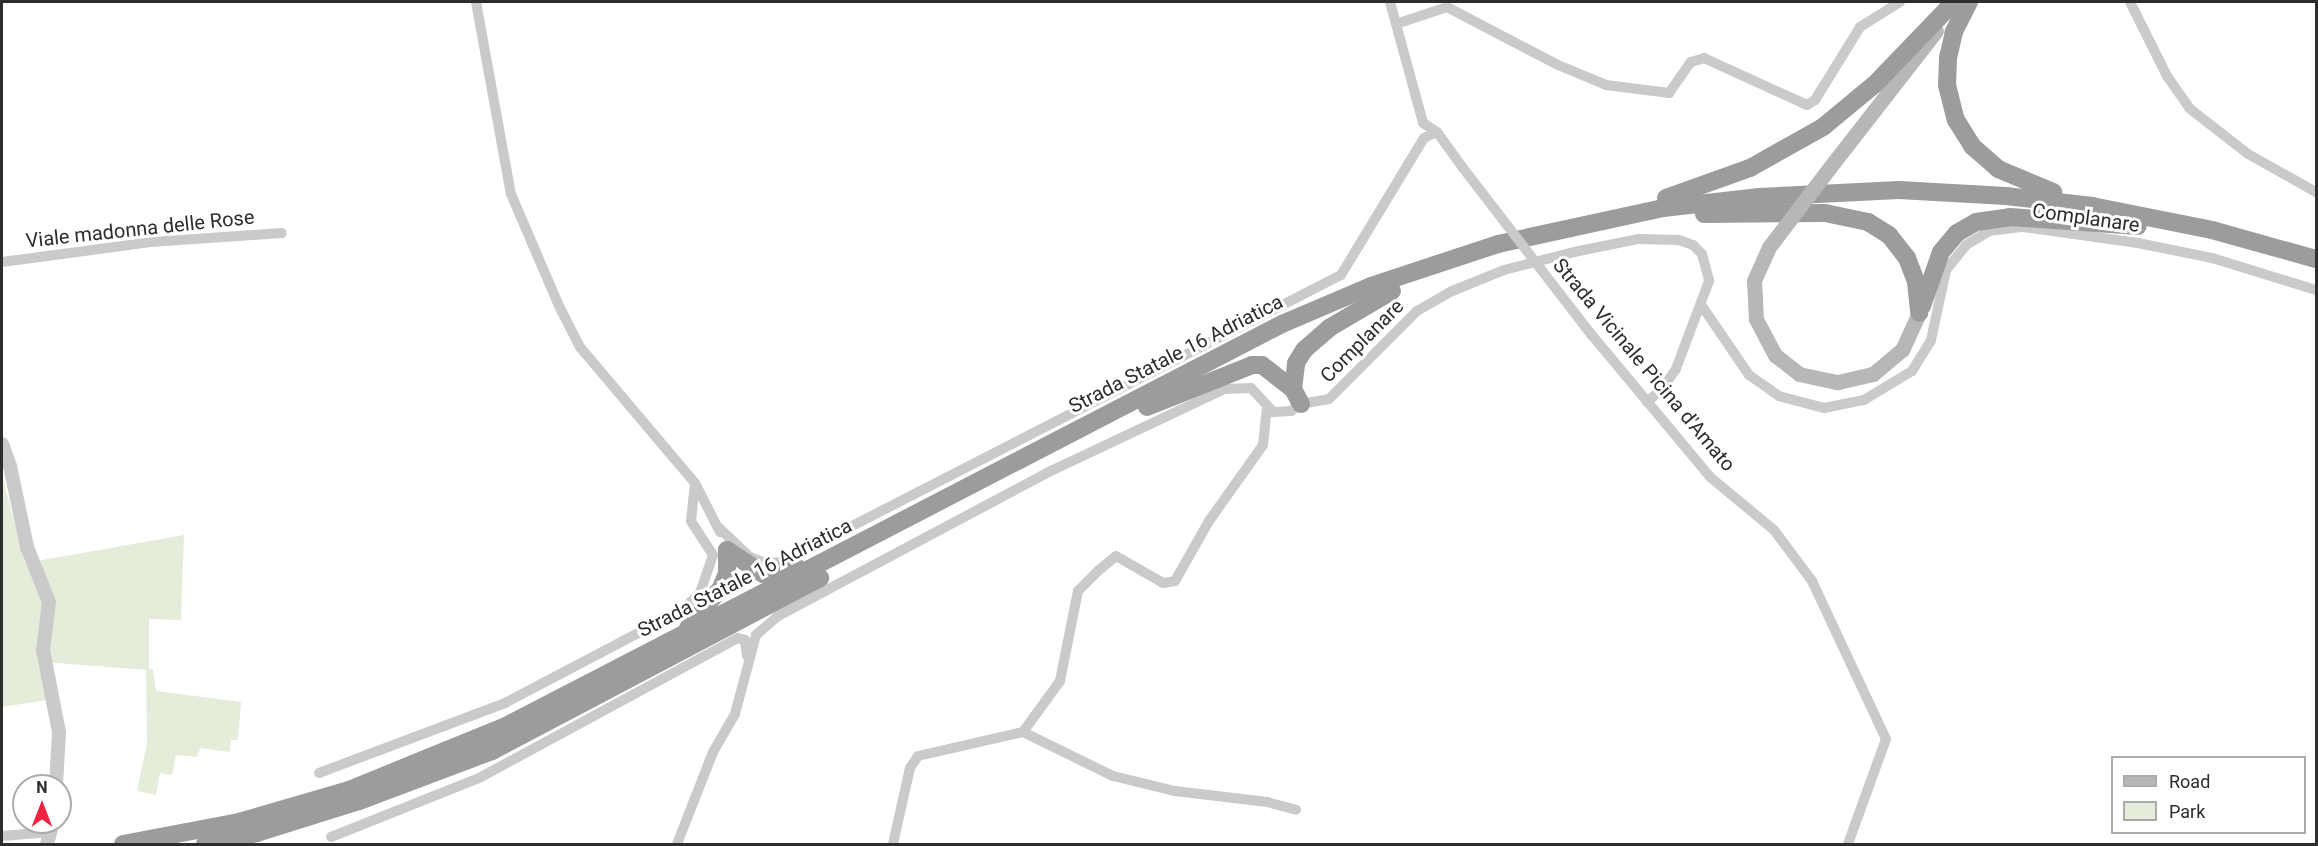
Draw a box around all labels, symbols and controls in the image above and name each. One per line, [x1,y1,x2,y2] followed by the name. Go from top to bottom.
[2031,199,2141,237] street label: Complanare
[24,205,256,253] street label: Viale madonna delle Rose
[1548,254,1740,476] street label: Strada Vicinale Picina d'Amato
[1065,290,1287,418] street label: Strada Statale 16 Adriatica
[1315,294,1409,388] street label: Complanare
[634,514,856,642] street label: Strada Statale 16 Adriatica
[2111,756,2306,834] legend
[2169,771,2210,792] text: Road
[12,774,72,834] north arrow
[36,778,48,797] text: N
[2169,801,2205,822] text: Park

